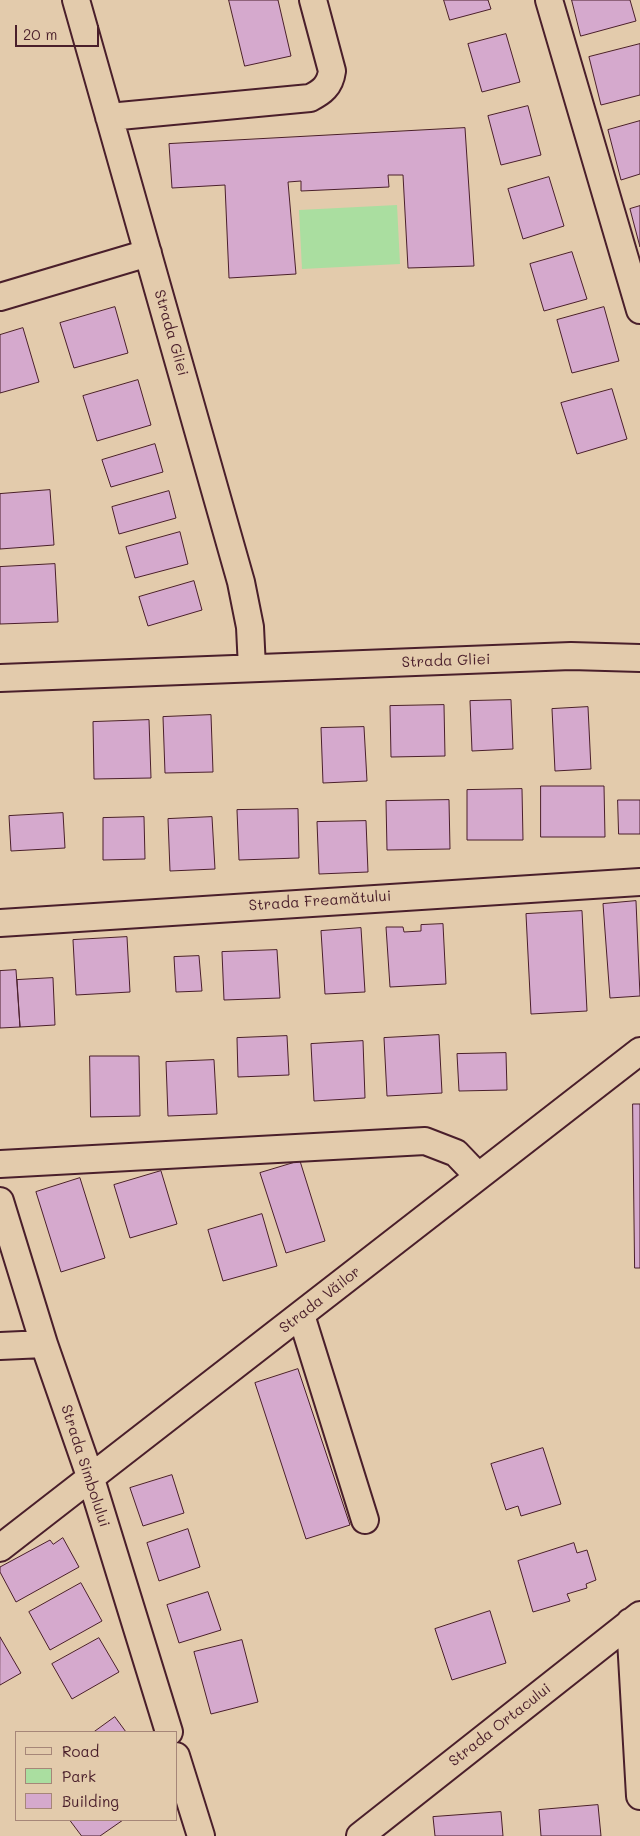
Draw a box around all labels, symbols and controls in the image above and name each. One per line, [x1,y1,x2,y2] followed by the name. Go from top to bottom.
[18,15,101,47] scale bar
[23,24,57,44] text: 20 m
[150,288,192,378] street label: Strada Gliei
[401,650,491,672] street label: Strada Gliei
[248,887,392,915] street label: Strada Freamătului
[276,1263,364,1337] street label: Strada Văilor
[57,1403,113,1529] street label: Strada Simbolului
[445,1680,555,1770] street label: Strada Ortacului
[15,1731,178,1821] legend
[62,1741,99,1761] text: Road
[62,1766,96,1786] text: Park
[62,1791,119,1811] text: Building

